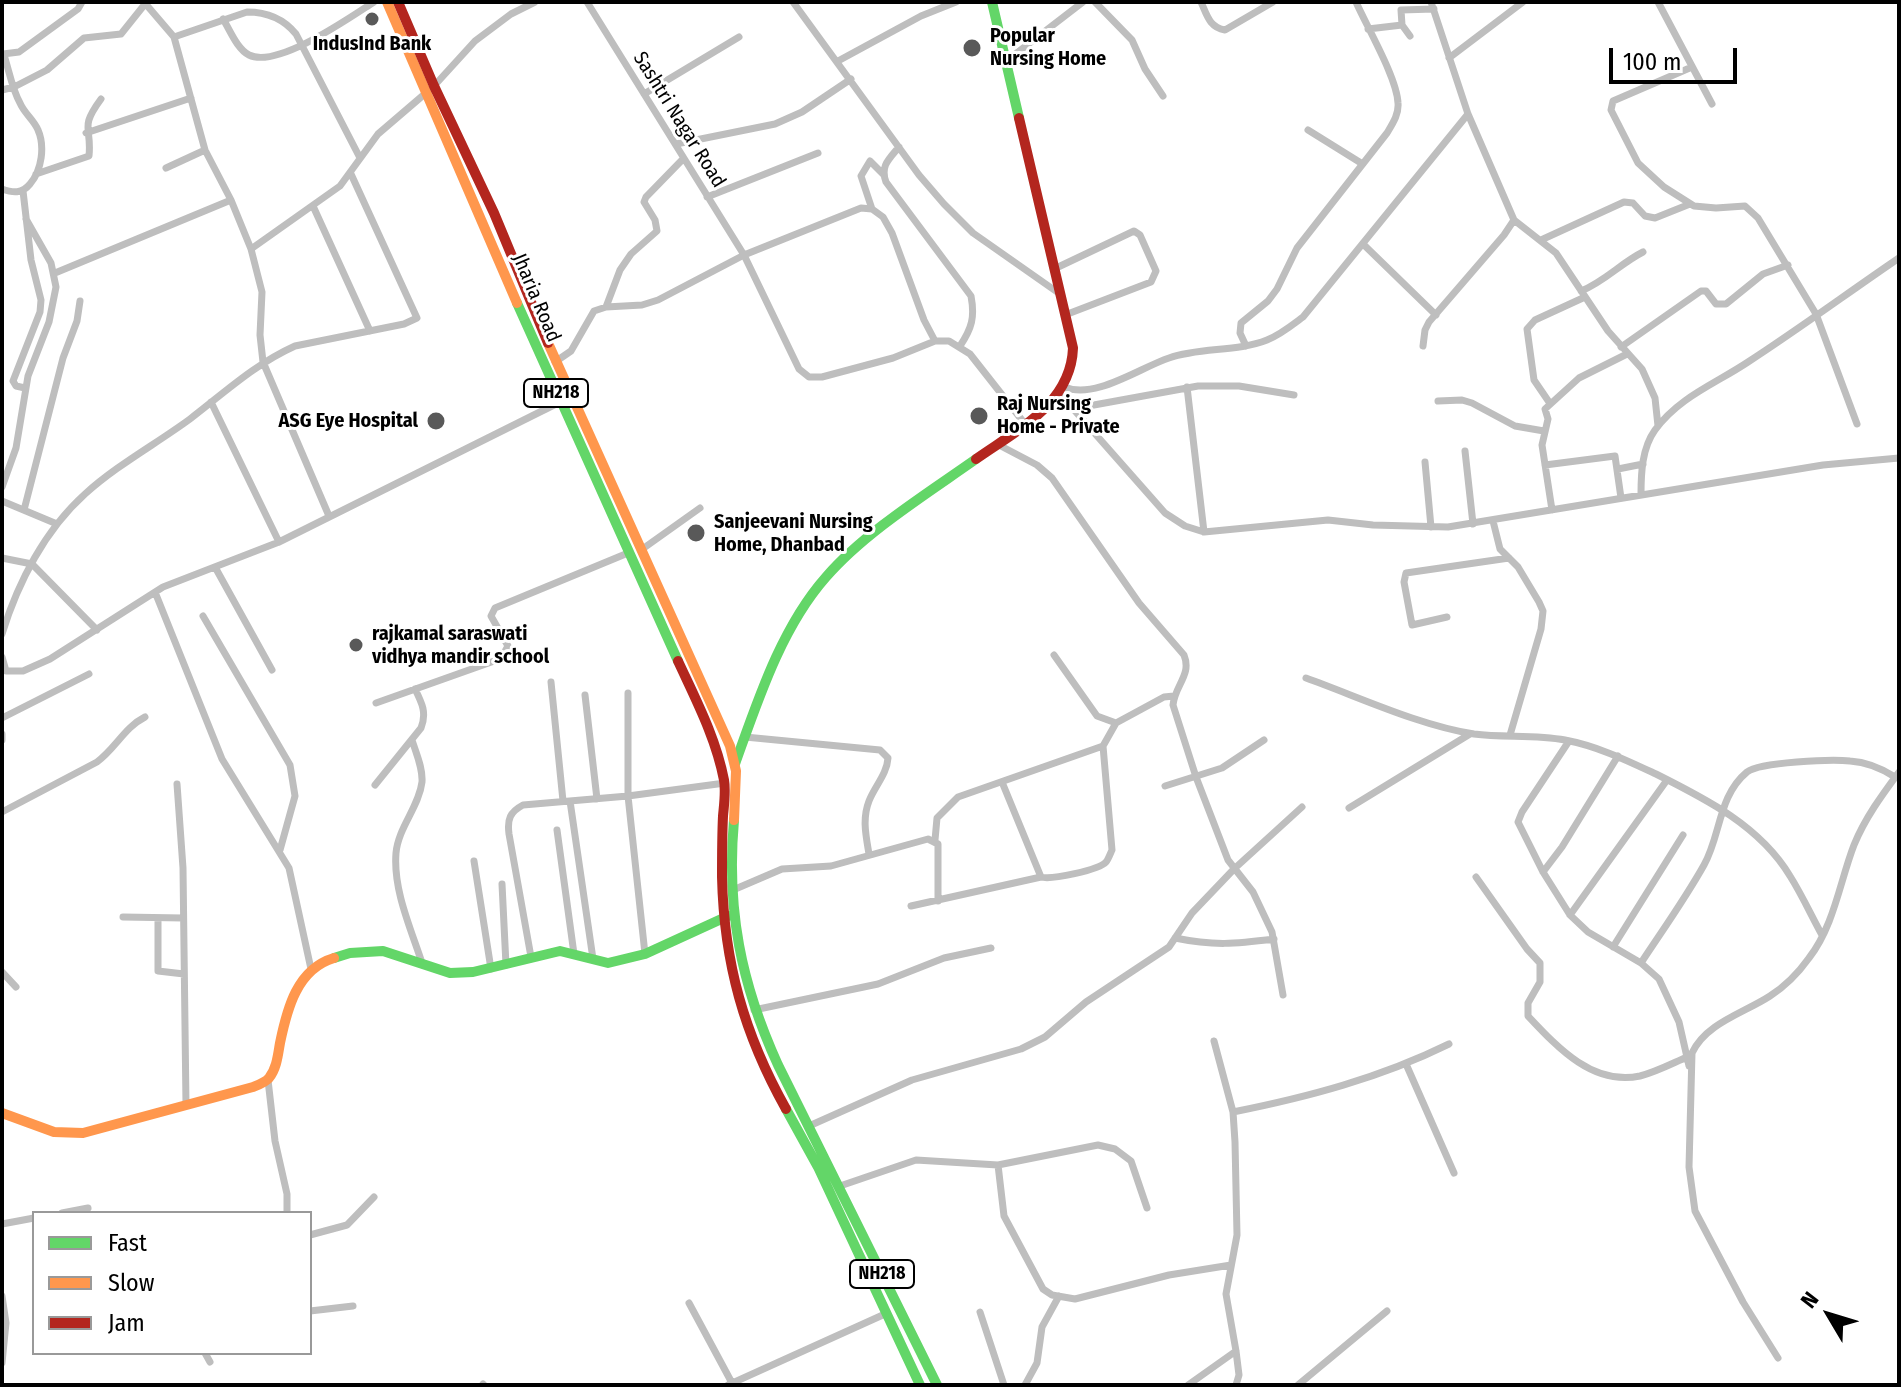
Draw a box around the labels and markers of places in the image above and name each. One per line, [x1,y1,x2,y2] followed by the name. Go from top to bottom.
[363,10,381,28] marker: IndusInd Bank
[990,24,1106,71] place label: Popular Nursing Home
[313,32,431,56] place label: IndusInd Bank
[961,37,983,59] marker: Popular Nursing Home
[997,392,1120,439] place label: Raj Nursing Home - Private
[968,405,990,427] marker: Raj Nursing Home - Private
[279,409,418,433] place label: ASG Eye Hospital
[425,410,447,432] marker: ASG Eye Hospital
[714,510,873,557] place label: Sanjeevani Nursing Home, Dhanbad
[685,522,707,544] marker: Sanjeevani Nursing Home, Dhanbad
[372,622,549,669] place label: rajkamal saraswati vidhya mandir school
[347,636,365,654] marker: rajkamal saraswati vidhya mandir school

